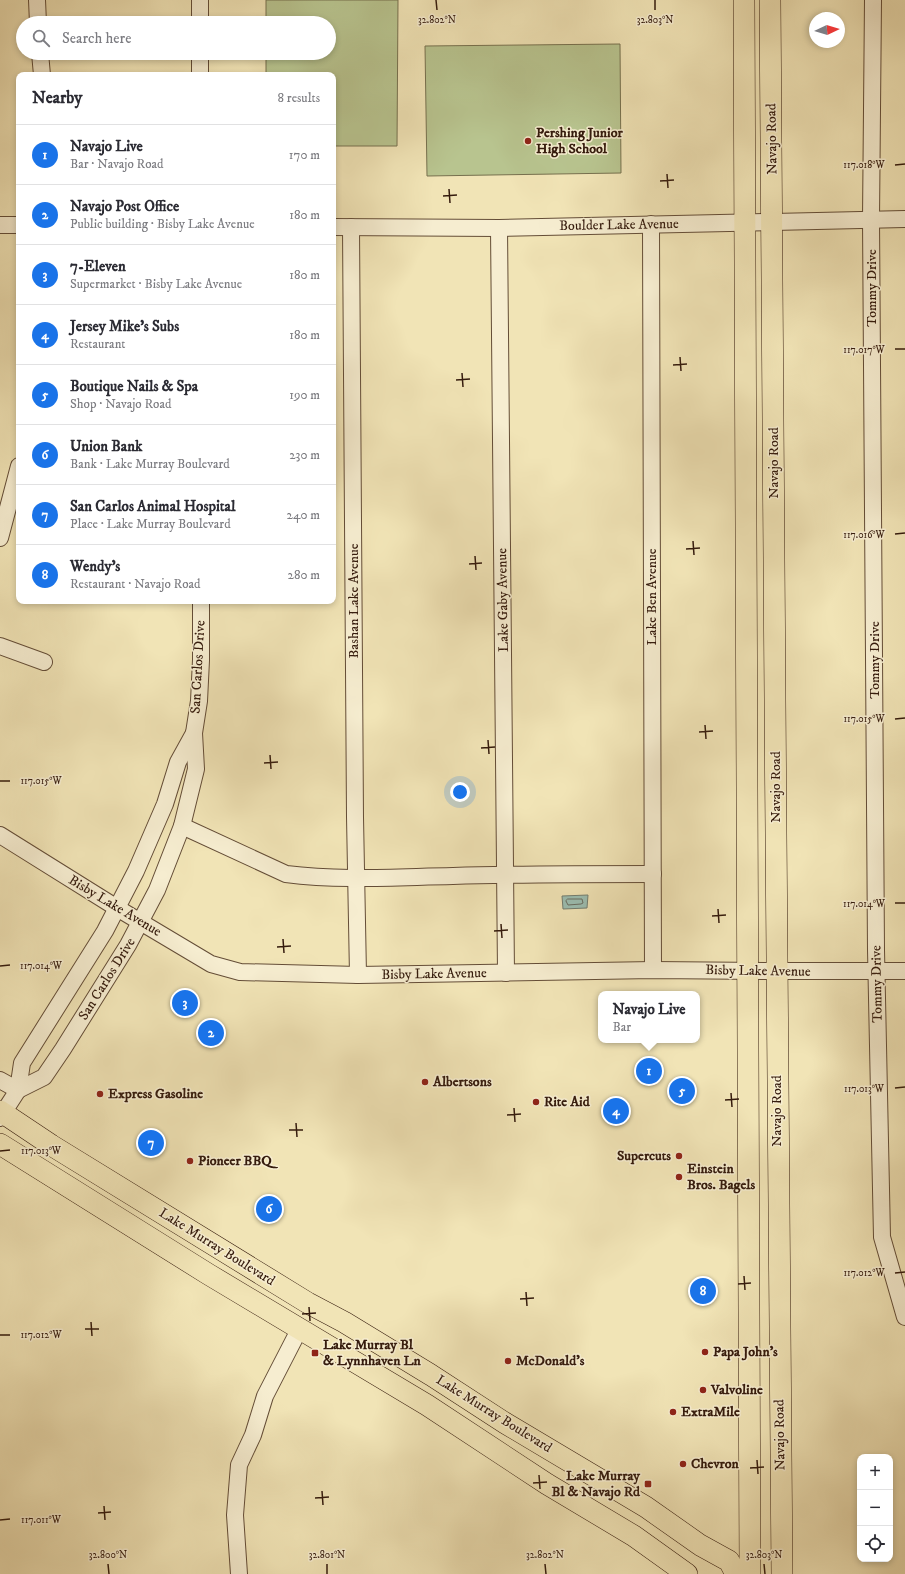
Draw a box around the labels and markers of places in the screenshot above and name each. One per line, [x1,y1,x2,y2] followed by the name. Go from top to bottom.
[536,124,623,158] place label: Pershing Junior High School
[523,136,533,146] marker: Pershing Junior High School
[172,988,198,1018] pin: 3
[198,1018,224,1048] pin: 2
[636,1056,662,1086] pin: 1
[432,1073,492,1091] place label: Albertsons
[669,1076,695,1106] pin: 5
[420,1077,430,1087] marker: Albertsons
[108,1085,203,1103] place label: Express Gasoline
[95,1089,105,1099] marker: Express Gasoline
[544,1093,591,1111] place label: Rite Aid
[603,1096,629,1126] pin: 4
[531,1097,541,1107] marker: Rite Aid
[138,1128,164,1158] pin: 7
[617,1147,671,1165] place label: Supercuts
[674,1151,684,1161] marker: Supercuts
[198,1152,278,1170] place label: Pioneer BBQ
[185,1156,195,1166] marker: Pioneer BBQ
[687,1160,755,1194] place label: Einstein Bros. Bagels
[674,1172,684,1182] marker: Einstein Bros. Bagels
[256,1194,282,1224] pin: 6
[690,1276,716,1306] pin: 8
[323,1336,422,1370] place label: Lake Murray Bl & Lynnhaven Ln
[713,1343,778,1361] place label: Papa John's
[700,1347,710,1357] marker: Papa John's
[310,1348,320,1358] marker: Lake Murray Bl & Lynnhaven Ln
[516,1352,585,1370] place label: McDonald's
[503,1356,513,1366] marker: McDonald's
[710,1381,763,1399] place label: Valvoline
[698,1385,708,1395] marker: Valvoline
[681,1403,740,1421] place label: ExtraMile
[668,1407,678,1417] marker: ExtraMile
[691,1455,740,1473] place label: Chevron
[678,1459,688,1469] marker: Chevron
[552,1467,641,1501] place label: Lake Murray Bl & Navajo Rd
[643,1479,653,1489] marker: Lake Murray Bl & Navajo Rd

